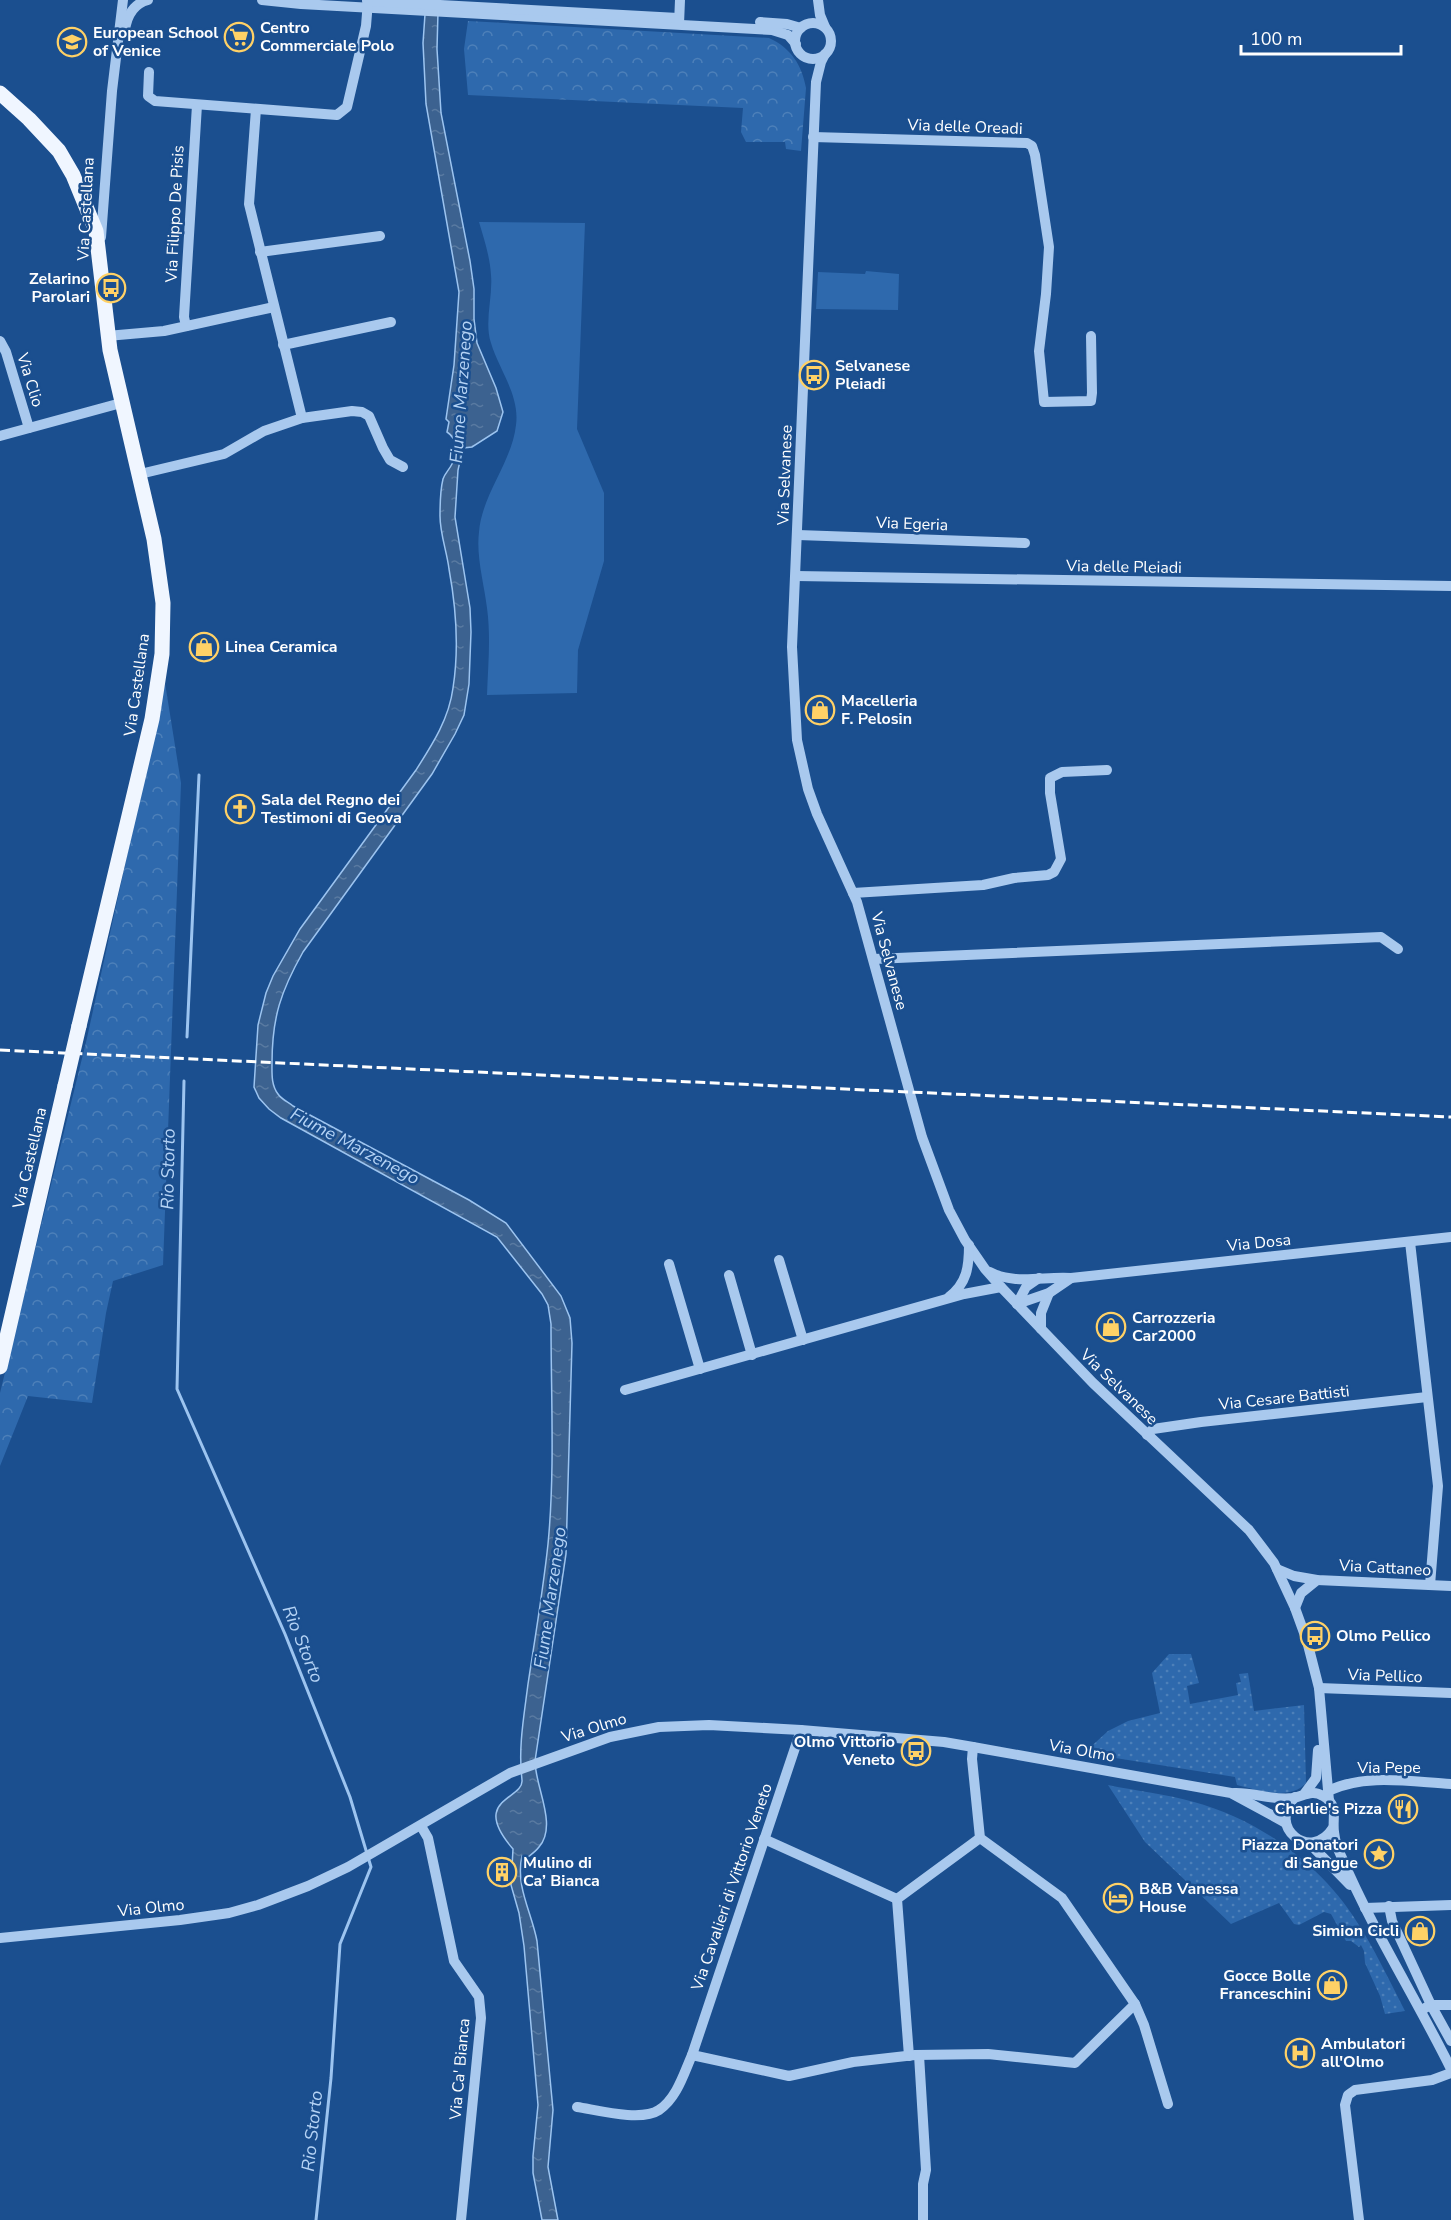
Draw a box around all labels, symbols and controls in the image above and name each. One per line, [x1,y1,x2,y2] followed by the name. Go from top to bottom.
[260,17,394,57] place label: Centro Commerciale Polo
[1241,18,1402,56] scale bar
[223,21,255,53] supermarket icon: Centro Commerciale Polo
[93,22,218,62] place label: European School of Venice
[56,26,88,58] school or university icon: European School of Venice
[1250,27,1302,51] text: 100 m
[906,114,1023,140] street label: Via delle Oreadi
[160,145,190,284] street label: Via Filippo De Pisis
[72,157,100,262] street label: Via Castellana
[29,268,90,308] place label: Zelarino Parolari
[95,272,127,304] bus stop icon: Zelarino Parolari
[444,320,478,464] water label: Fiume Marzenego
[11,349,49,410] street label: Via Clio
[835,355,911,395] place label: Selvanese Pleiadi
[798,359,830,391] bus stop icon: Selvanese Pleiadi
[772,424,798,527] street label: Via Selvanese
[874,512,949,536] street label: Via Egeria
[1065,555,1182,579] street label: Via delle Pleiadi
[188,631,220,663] shop icon: Linea Ceramica
[119,632,155,739] street label: Via Castellana
[225,636,337,658] place label: Linea Ceramica
[841,690,918,730] place label: Macelleria F. Pelosin
[804,694,836,726] shop icon: Macelleria F. Pelosin
[261,789,402,829] place label: Sala del Regno dei Testimoni di Geova
[224,793,256,825] church icon: Sala del Regno dei Testimoni di Geova
[865,909,913,1012] street label: Via Selvanese
[286,1102,424,1190] water label: Fiume Marzenego
[7,1105,52,1212] street label: Via Castellana
[155,1128,181,1210] water label: Rio Storto
[1225,1229,1292,1257] street label: Via Dosa
[1132,1307,1216,1347] place label: Carrozzeria Car2000
[1095,1311,1127,1343] shop icon: Carrozzeria Car2000
[1074,1343,1163,1430] street label: Via Selvanese
[1217,1380,1350,1416] street label: Via Cesare Battisti
[528,1525,572,1671] water label: Fiume Marzenego
[1337,1555,1432,1581] street label: Via Cattaneo
[277,1602,329,1686] water label: Rio Storto
[1299,1620,1331,1652] bus stop icon: Olmo Pellico
[1336,1625,1431,1647] place label: Olmo Pellico
[1346,1664,1423,1688] street label: Via Pellico
[558,1708,629,1749] street label: Via Olmo
[794,1731,895,1771] place label: Olmo Vittorio Veneto
[1046,1734,1117,1768] street label: Via Olmo
[900,1735,932,1767] bus stop icon: Olmo Vittorio Veneto
[1356,1757,1421,1779] street label: Via Pepe
[686,1780,778,1995] street label: Via Cavalieri di Vittorio Veneto
[1387,1793,1419,1825] restaurant icon: Charlie's Pizza
[1275,1798,1382,1820] place label: Charlie's Pizza
[1241,1834,1358,1874] place label: Piazza Donatori di Sangue
[1363,1838,1395,1870] place icon: Piazza Donatori di Sangue
[523,1852,600,1892] place label: Mulino di Ca’ Bianca
[486,1856,518,1888] building icon: Mulino di Ca’ Bianca
[1139,1878,1239,1918] place label: B&B Vanessa House
[1102,1882,1134,1914] hotel icon: B&B Vanessa House
[116,1894,186,1923] street label: Via Olmo
[1404,1915,1436,1947] shop icon: Simion Cicli
[1312,1920,1399,1942] place label: Simion Cicli
[1220,1965,1311,2005] place label: Gocce Bolle Franceschini
[1316,1969,1348,2001] shop icon: Gocce Bolle Franceschini
[445,2017,475,2122] street label: Via Ca' Bianca
[1321,2033,1405,2073] place label: Ambulatori all'Olmo
[1284,2037,1316,2069] hospital icon: Ambulatori all'Olmo
[296,2089,328,2173] water label: Rio Storto

